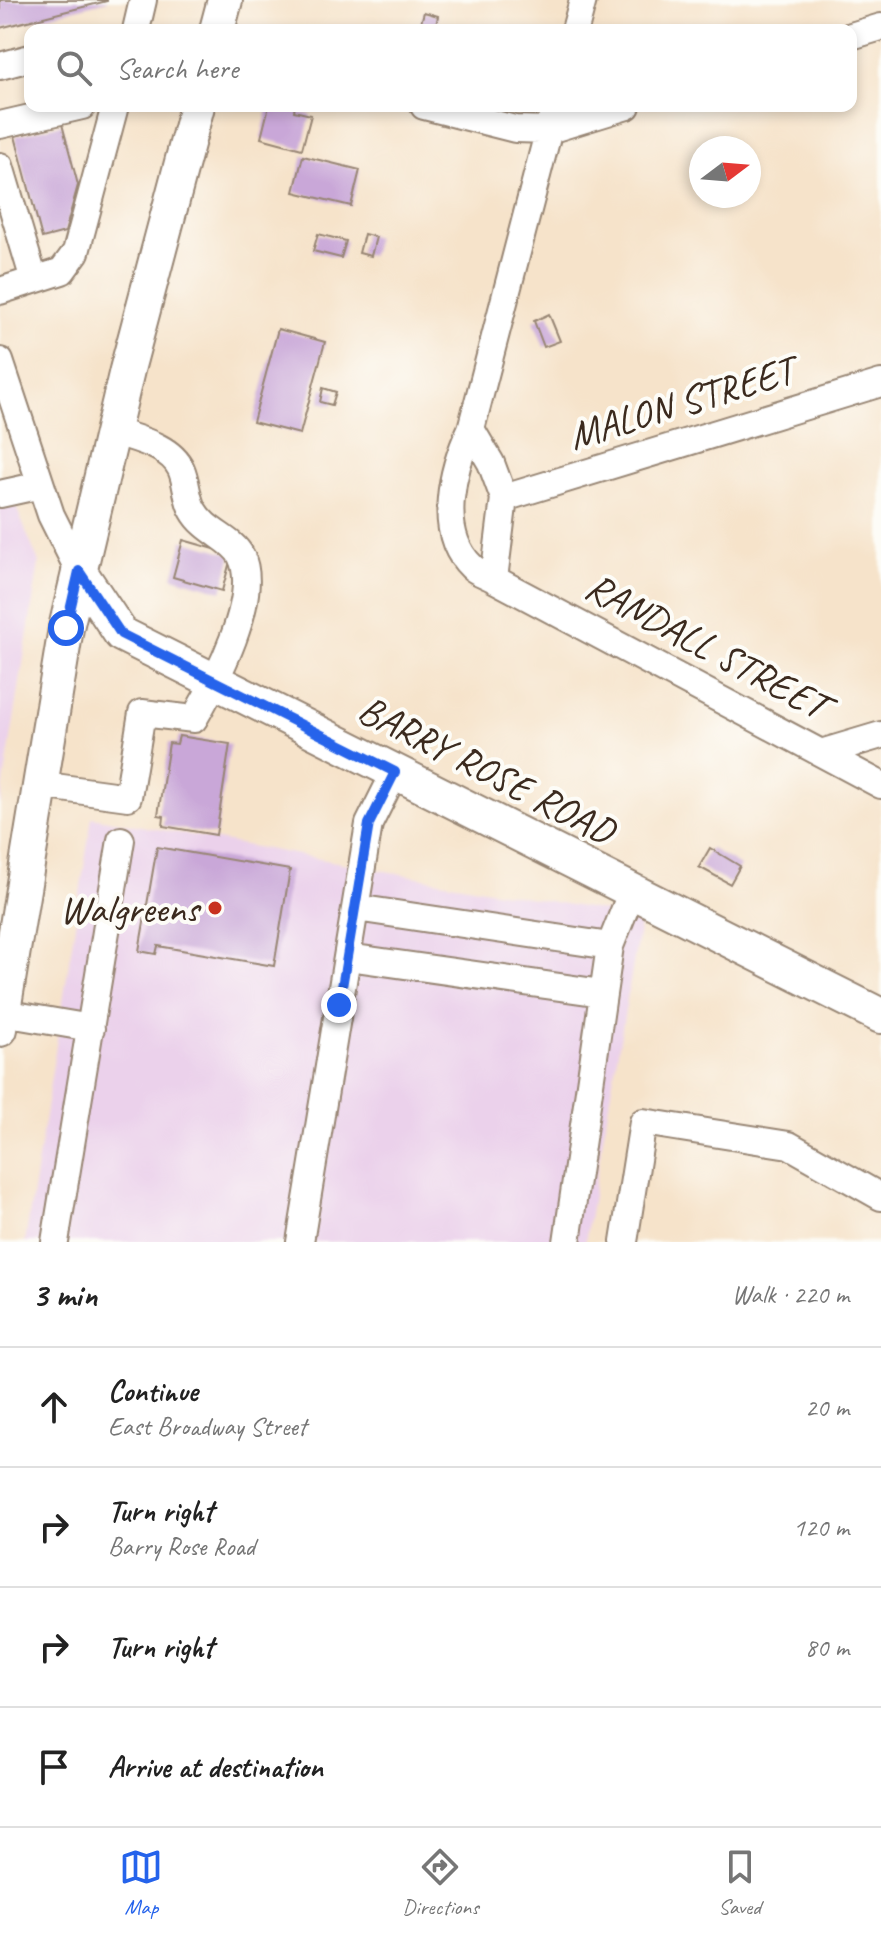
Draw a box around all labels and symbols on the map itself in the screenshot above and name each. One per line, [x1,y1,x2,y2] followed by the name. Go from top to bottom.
[689,136,761,208] north arrow
[563,343,807,461] street label: MALON STREET
[577,561,844,735] street label: RANDALL STREET
[48,610,84,646] route start
[350,684,626,857] street label: BARRY ROSE ROAD
[60,884,202,934] place label: Walgreens
[206,899,224,917] marker: Walgreens
[321,987,357,1023] route end

